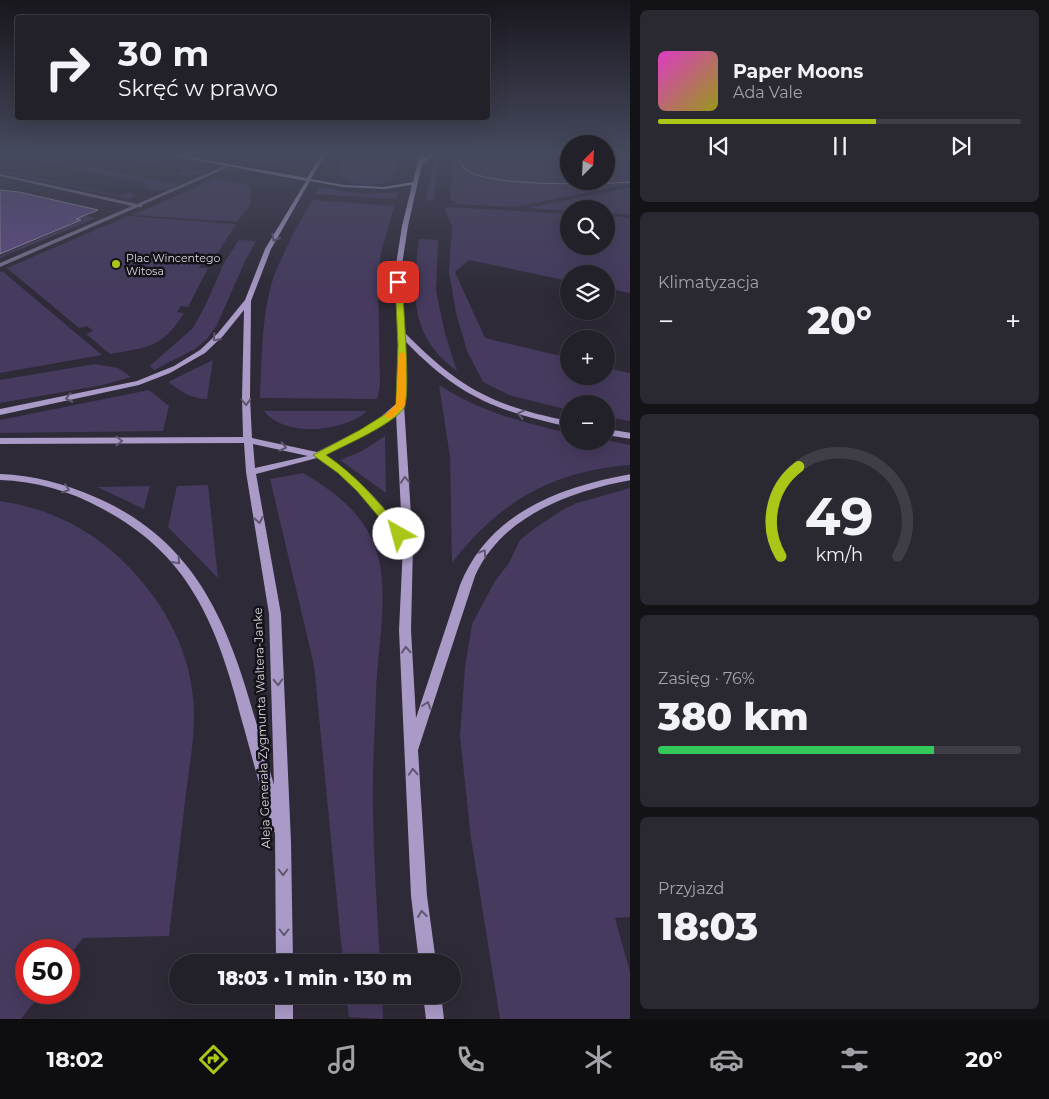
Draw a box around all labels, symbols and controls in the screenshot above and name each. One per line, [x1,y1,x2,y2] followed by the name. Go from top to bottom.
[118,32,209,75] text: 30 m
[35,35,100,100] icon: right
[733,60,863,83] text: Paper Moons
[118,75,278,102] text: Skręć w prawo
[733,83,803,102] text: Ada Vale
[705,132,733,160] icon: previous
[826,132,854,160] icon: pause
[947,132,975,160] icon: next
[560,135,615,190] north arrow
[560,135,615,450] map controls
[560,200,615,255] button: search
[271,232,281,241] one-way arrow
[126,251,220,278] place label: Plac Wincentego Witosa
[110,258,122,270] marker: Plac Wincentego Witosa
[377,261,419,303] pin
[560,265,615,320] button: layers
[384,268,412,296] icon: arrive
[658,273,759,292] text: Klimatyzacja
[807,297,872,344] text: 20°
[658,304,674,338] text: −
[1005,304,1021,338] text: +
[560,330,615,385] button: +
[213,332,222,341] one-way arrow
[64,392,73,403] one-way arrow
[560,395,615,450] button: −
[241,398,251,406] one-way arrow
[518,409,526,419] one-way arrow
[115,436,123,446] one-way arrow
[279,442,287,452] one-way arrow
[399,475,410,483] one-way arrow
[61,484,69,494] one-way arrow
[805,485,874,548] text: 49
[372,507,424,559] position arrow
[254,516,264,525] one-way arrow
[816,544,863,565] text: km/h
[477,549,486,559] one-way arrow
[171,556,180,565] one-way arrow
[250,607,273,849] street label: Aleja Generała Zygmunta Waltera-Janke
[400,646,411,654] one-way arrow
[658,669,755,688] text: Zasięg · 76%
[272,678,283,686] one-way arrow
[658,693,809,740] text: 380 km
[421,701,431,710] one-way arrow
[408,767,418,775] one-way arrow
[278,868,288,876] one-way arrow
[658,879,724,898] text: Przyjazd
[658,903,758,950] text: 18:03
[417,910,428,918] one-way arrow
[279,928,289,936] one-way arrow
[15,939,80,1004] speed limit sign: 50
[218,967,412,990] text: 18:03 · 1 min · 130 m
[196,1042,231,1077] icon: directions
[325,1042,360,1077] icon: music
[453,1042,488,1077] icon: phone
[581,1042,616,1077] icon: climate
[709,1042,744,1077] icon: car
[837,1042,872,1077] icon: filters
[47,1046,103,1073] text: 18:02
[965,1046,1002,1073] text: 20°

